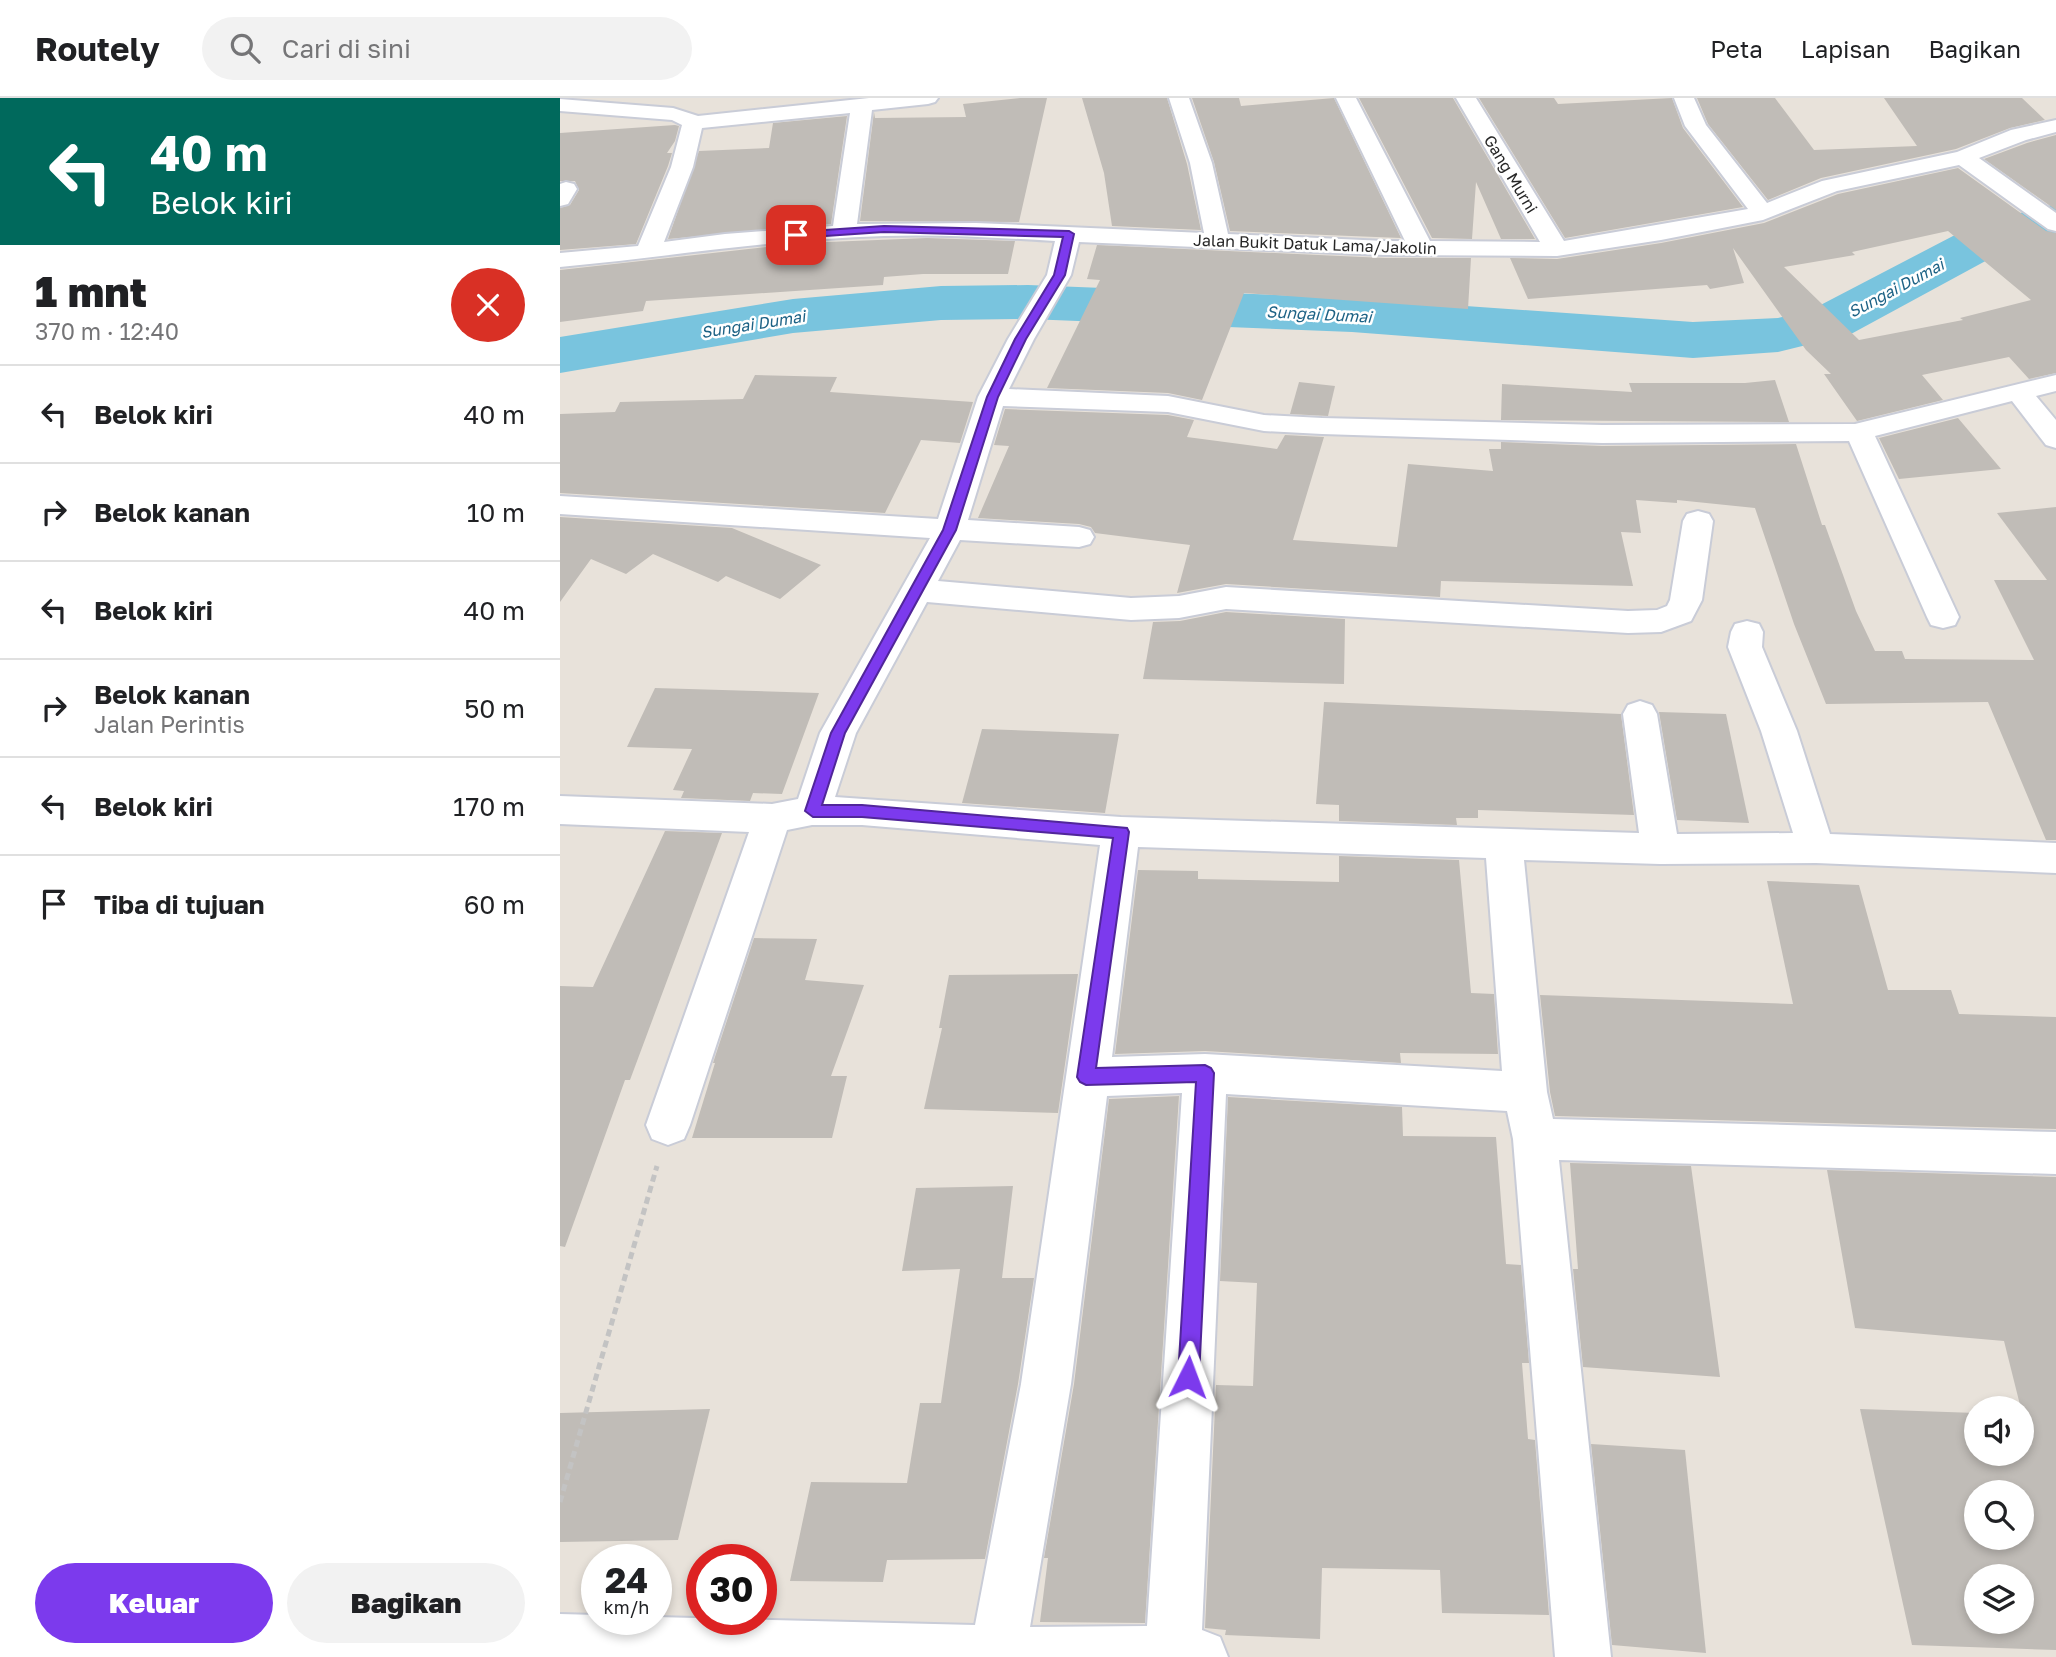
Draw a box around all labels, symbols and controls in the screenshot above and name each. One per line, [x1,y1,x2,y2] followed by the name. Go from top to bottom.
[202,17,692,80] search box
[35,29,160,68] text: Routely
[226,29,264,67] icon: search
[282,33,411,64] text: Cari di sini
[1710,34,1763,63] text: Peta
[1801,34,1891,63] text: Lapisan
[1929,34,2021,63] text: Bagikan
[150,123,268,182] text: 40 m
[35,126,126,217] icon: left
[1480,131,1542,217] street label: Gang Murni
[150,183,293,221] text: Belok kiri
[766,205,826,265] pin
[777,216,815,254] icon: arrive
[1193,230,1437,258] street label: Jalan Bukit Datuk Lama/Jakolin
[1845,254,1949,322] water label: Sungai Dumai
[35,266,147,316] text: 1 mnt
[451,268,525,342] button: close
[1266,301,1374,327] water label: Sungai Dumai
[699,306,808,342] water label: Sungai Dumai
[35,317,179,345] text: 370 m · 12:40
[35,395,73,433] icon: left
[94,399,213,430] text: Belok kiri
[464,399,525,430] text: 40 m
[35,493,73,531] icon: right
[94,497,250,528] text: Belok kanan
[467,497,525,528] text: 10 m
[35,591,73,629] icon: left
[94,595,213,626] text: Belok kiri
[464,595,525,626] text: 40 m
[94,679,250,710] text: Belok kanan
[35,689,73,727] icon: right
[464,693,525,724] text: 50 m
[94,710,245,738] text: Jalan Perintis
[35,787,73,825] icon: left
[94,791,213,822] text: Belok kiri
[453,791,525,822] text: 170 m
[35,885,73,923] icon: arrive
[94,889,264,920] text: Tiba di tujuan
[464,889,525,920] text: 60 m
[1151,1340,1225,1414] position arrow
[1964,1396,2034,1634] map controls
[1964,1396,2034,1466] button: sound
[1964,1480,2034,1550] button: search
[686,1544,777,1635] speed limit sign: 30
[605,1559,648,1601] text: 24
[35,1563,273,1643] button: Keluar
[287,1563,525,1643] button: Bagikan
[1964,1564,2034,1634] button: layers
[604,1596,649,1618] text: km/h

